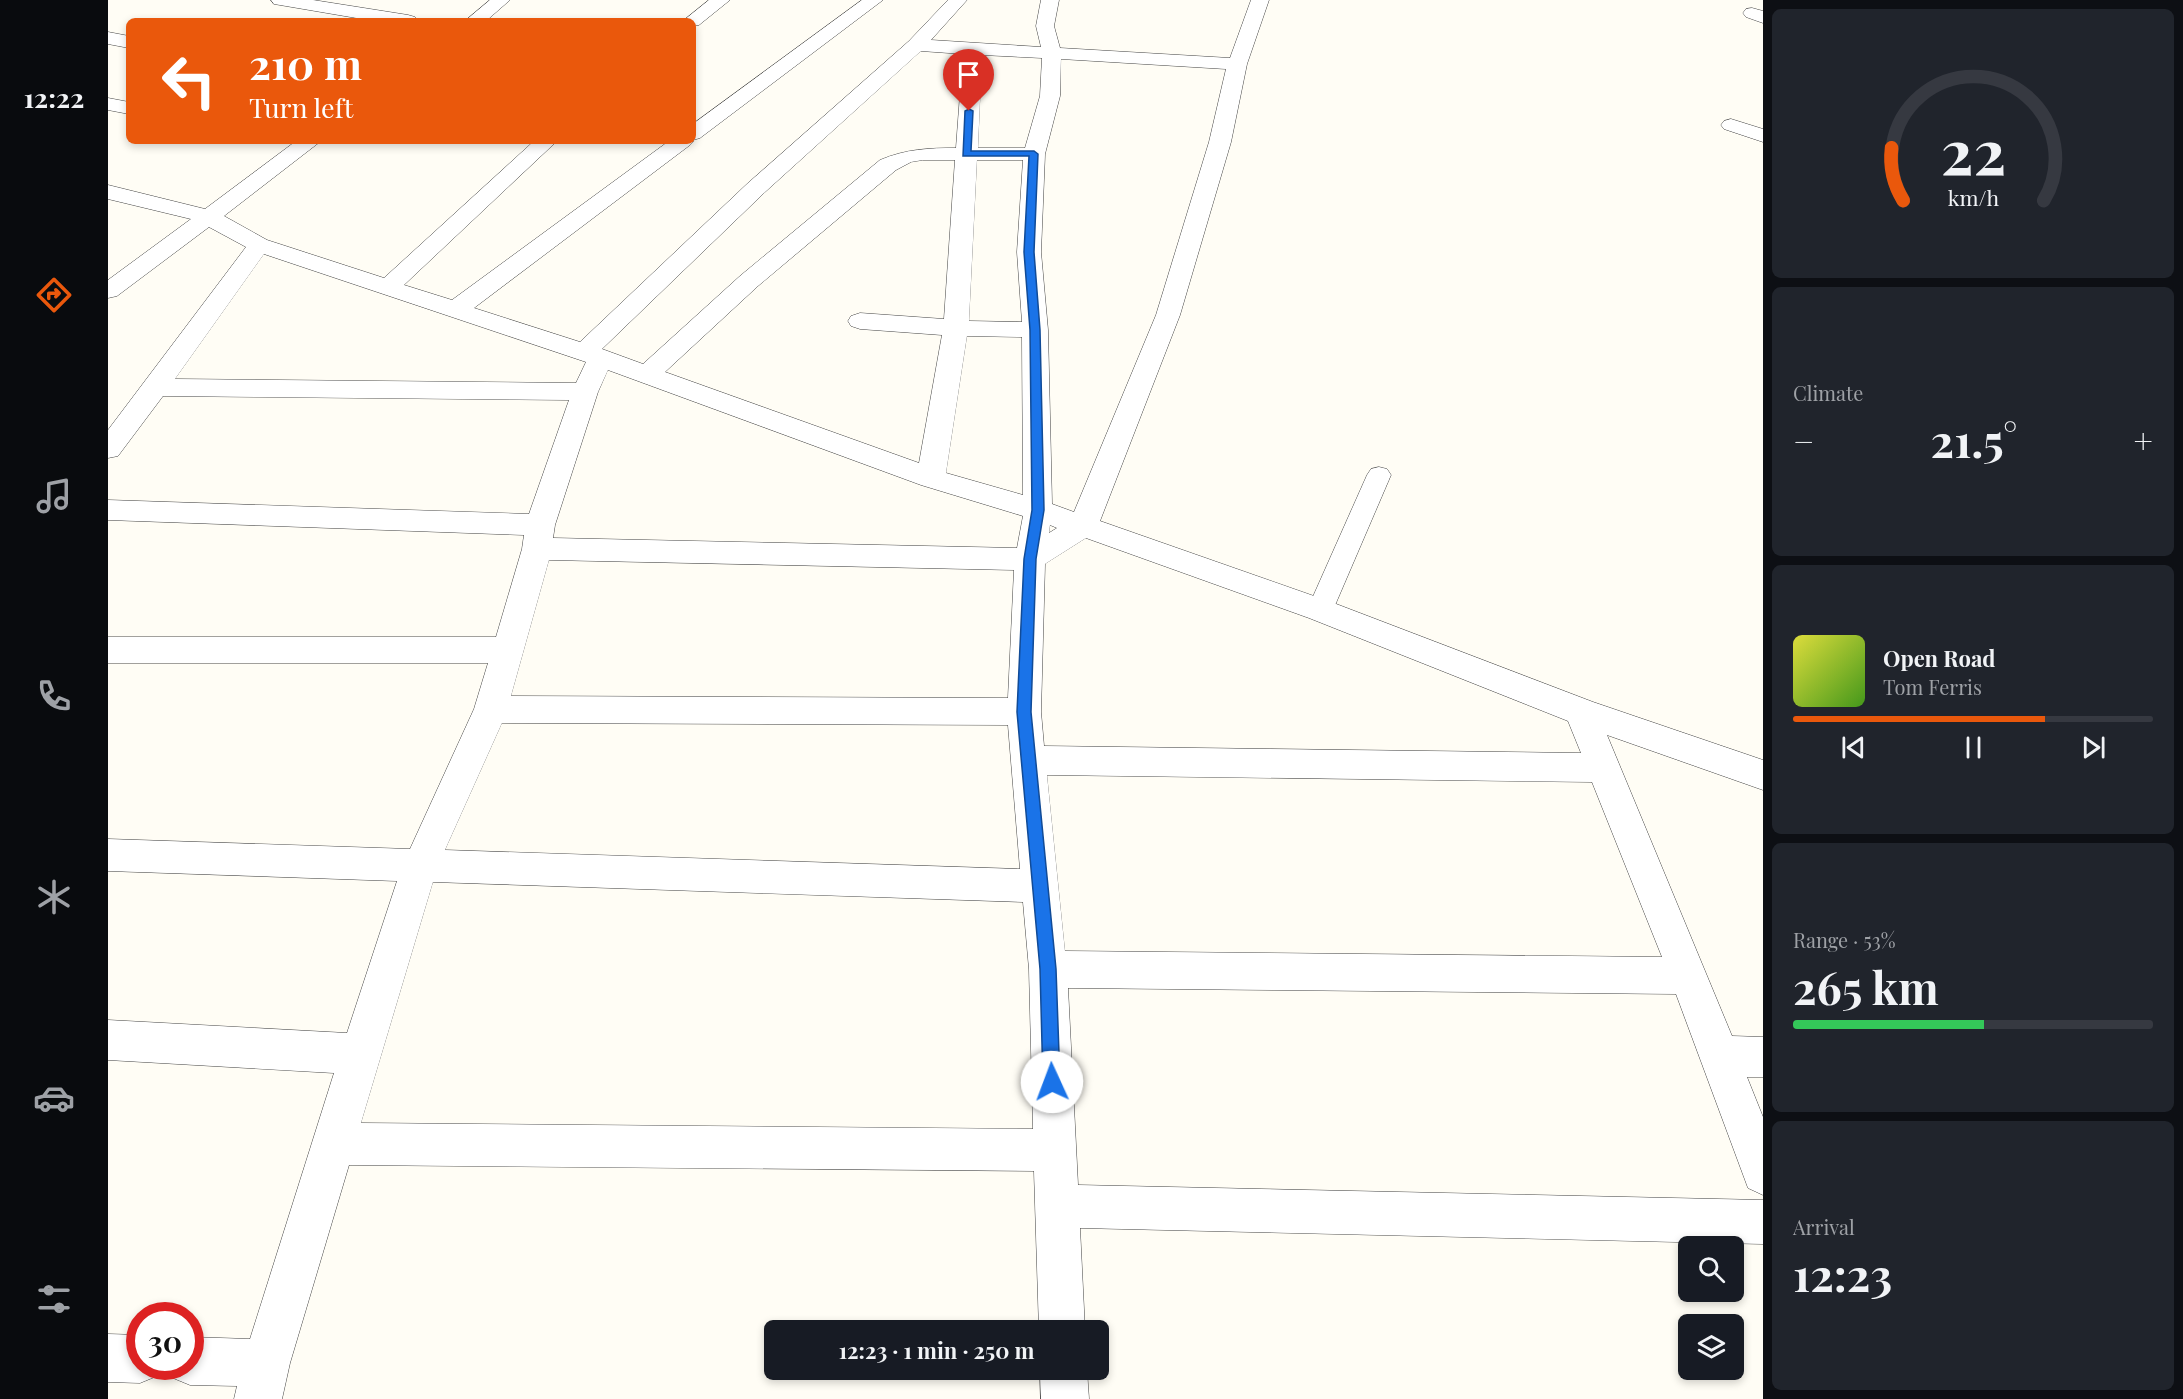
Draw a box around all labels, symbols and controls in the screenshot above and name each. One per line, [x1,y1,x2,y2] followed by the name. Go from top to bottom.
[249,35,362,91] text: 210 m
[150,42,228,120] icon: left
[943,49,994,111] pin
[952,58,985,91] icon: arrive
[24,79,84,115] text: 12:22
[249,89,353,125] text: Turn left
[1940,107,2006,191] text: 22
[1947,183,1999,211] text: km/h
[33,274,75,316] icon: directions
[1793,379,1863,406] text: Climate
[1931,409,2017,469] text: 21.5°
[1793,418,1814,462] text: −
[2134,418,2153,462] text: +
[33,475,75,517] icon: music
[1883,643,1995,673] text: Open Road
[1883,673,1982,700] text: Tom Ferris
[33,675,75,717] icon: phone
[1837,731,1870,764] icon: previous
[1957,731,1990,764] icon: pause
[2077,731,2110,764] icon: next
[33,876,75,918] icon: climate
[1793,926,1896,953] text: Range · 53%
[1793,956,1939,1016] text: 265 km
[1020,1050,1084,1114] position arrow
[33,1077,75,1119] icon: car
[1793,1213,1855,1240] text: Arrival
[1678,1236,1744,1380] map controls
[1678,1236,1744,1302] button: search
[1793,1243,1892,1303] text: 12:23
[33,1278,75,1320] icon: filters
[126,1302,204,1380] speed limit sign: 30
[1678,1314,1744,1380] button: layers
[839,1335,1034,1365] text: 12:23 · 1 min · 250 m

